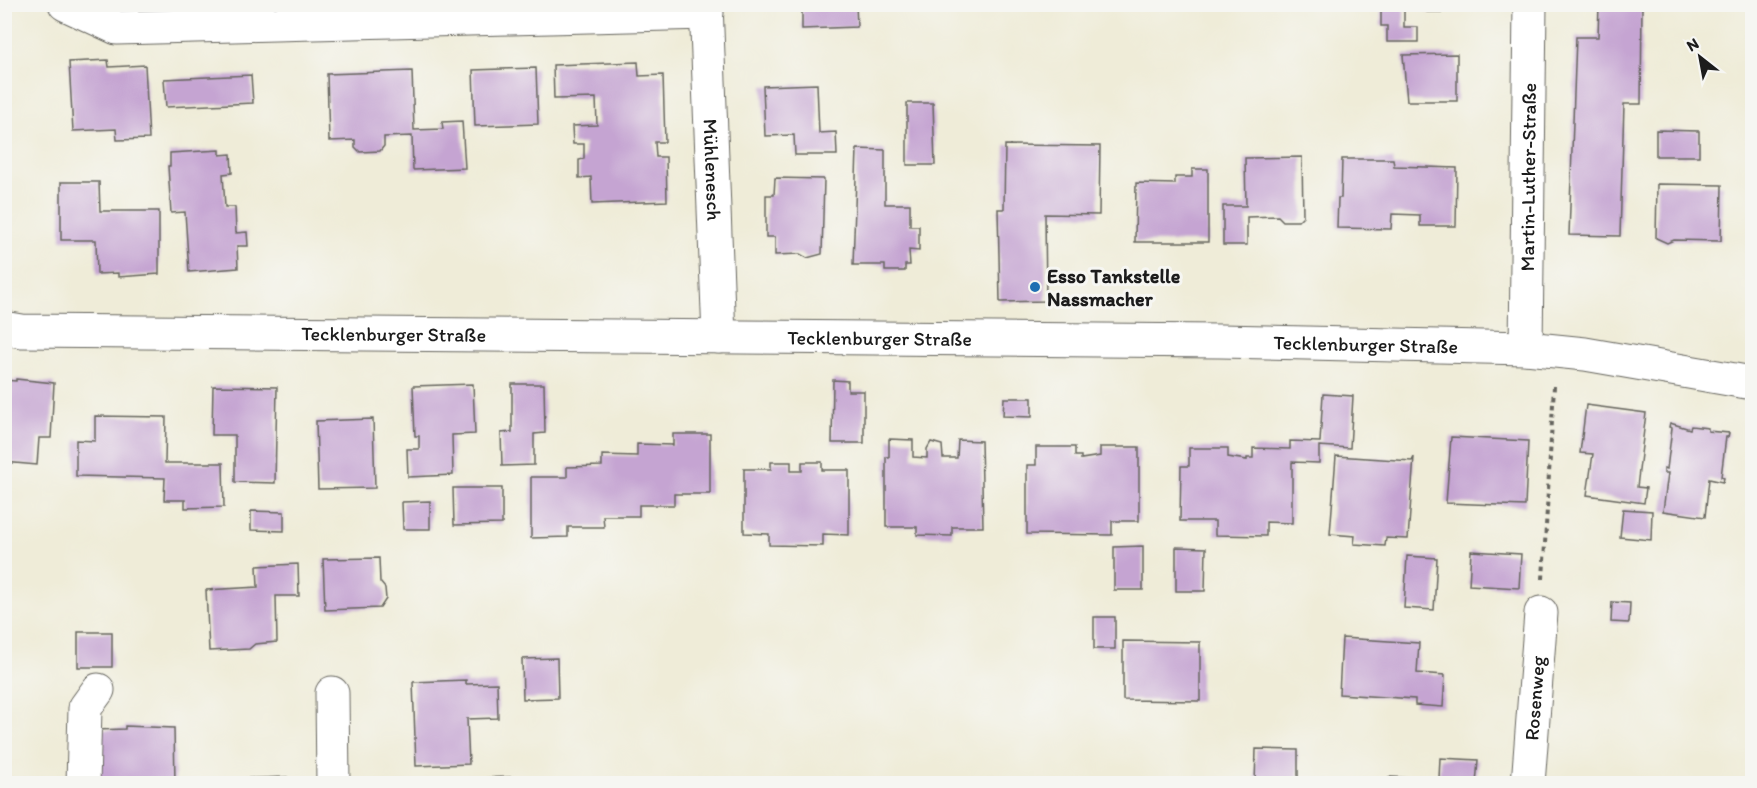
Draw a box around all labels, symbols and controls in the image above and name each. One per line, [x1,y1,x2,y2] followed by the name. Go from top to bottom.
[1670,27,1730,87] north arrow
[1683,34,1702,55] text: N
[1515,83,1541,271] street label: Martin-Luther-Straße
[698,118,726,222] street label: Mühlenesch
[1047,264,1181,311] place label: Esso Tankstelle Nassmacher
[1028,280,1042,294] marker: Esso Tankstelle Nassmacher
[301,321,486,347] street label: Tecklenburger Straße
[787,325,972,351] street label: Tecklenburger Straße
[1273,330,1458,358] street label: Tecklenburger Straße
[1519,654,1550,741] street label: Rosenweg

